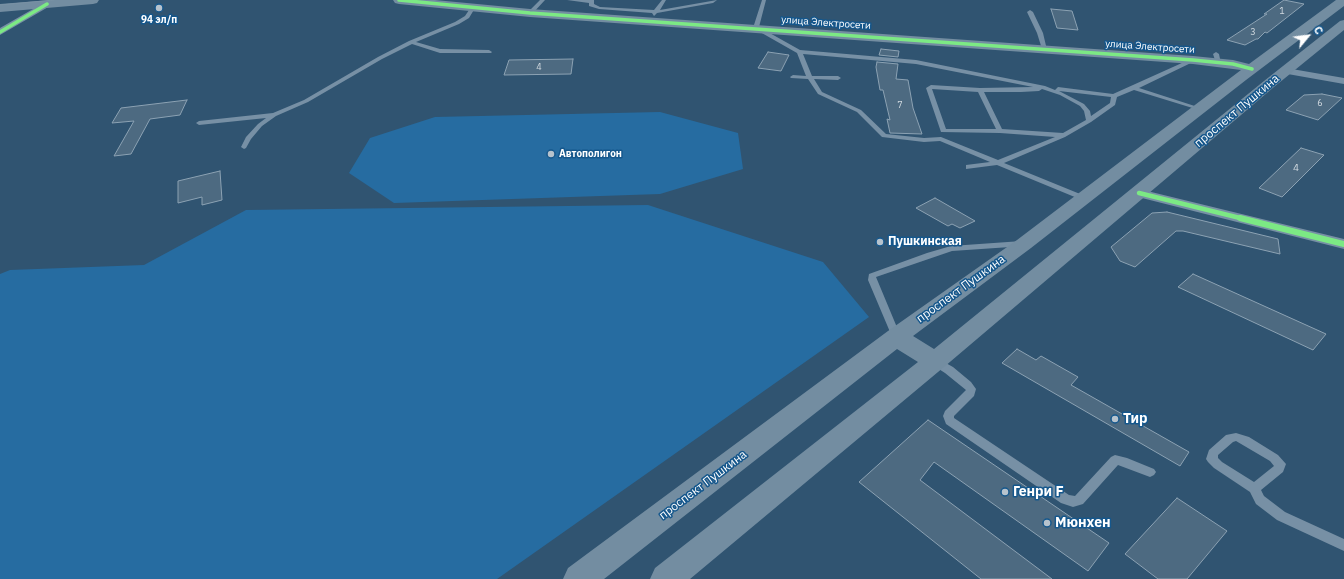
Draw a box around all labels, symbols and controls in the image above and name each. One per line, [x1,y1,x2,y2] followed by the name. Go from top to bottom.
[154,3,164,13] marker: 94 эл/п
[1279,6,1285,16] house number: 1
[141,14,177,26] place label: 94 эл/п
[781,14,871,32] street label: улица Электросети
[1288,16,1328,56] north arrow
[1311,24,1326,37] text: С
[1250,27,1256,37] house number: 3
[1105,38,1195,56] street label: улица Электросети
[536,62,542,72] house number: 4
[1192,71,1282,151] street label: проспект Пушкина
[1317,98,1323,108] house number: 6
[897,100,903,110] house number: 7
[559,148,622,160] place label: Автополигон
[546,149,556,159] marker: Автополигон
[1293,162,1299,174] house number: 4
[888,235,962,249] place label: Пушкинская
[875,237,885,247] marker: Пушкинская
[914,252,1008,326] street label: проспект Пушкина
[1123,411,1148,427] place label: Тир
[1110,414,1120,424] marker: Тир
[656,447,750,523] street label: проспект Пушкина
[1013,484,1064,500] place label: Генри F
[1000,487,1010,497] marker: Генри F
[1055,515,1111,531] place label: Мюнхен
[1042,518,1052,528] marker: Мюнхен

